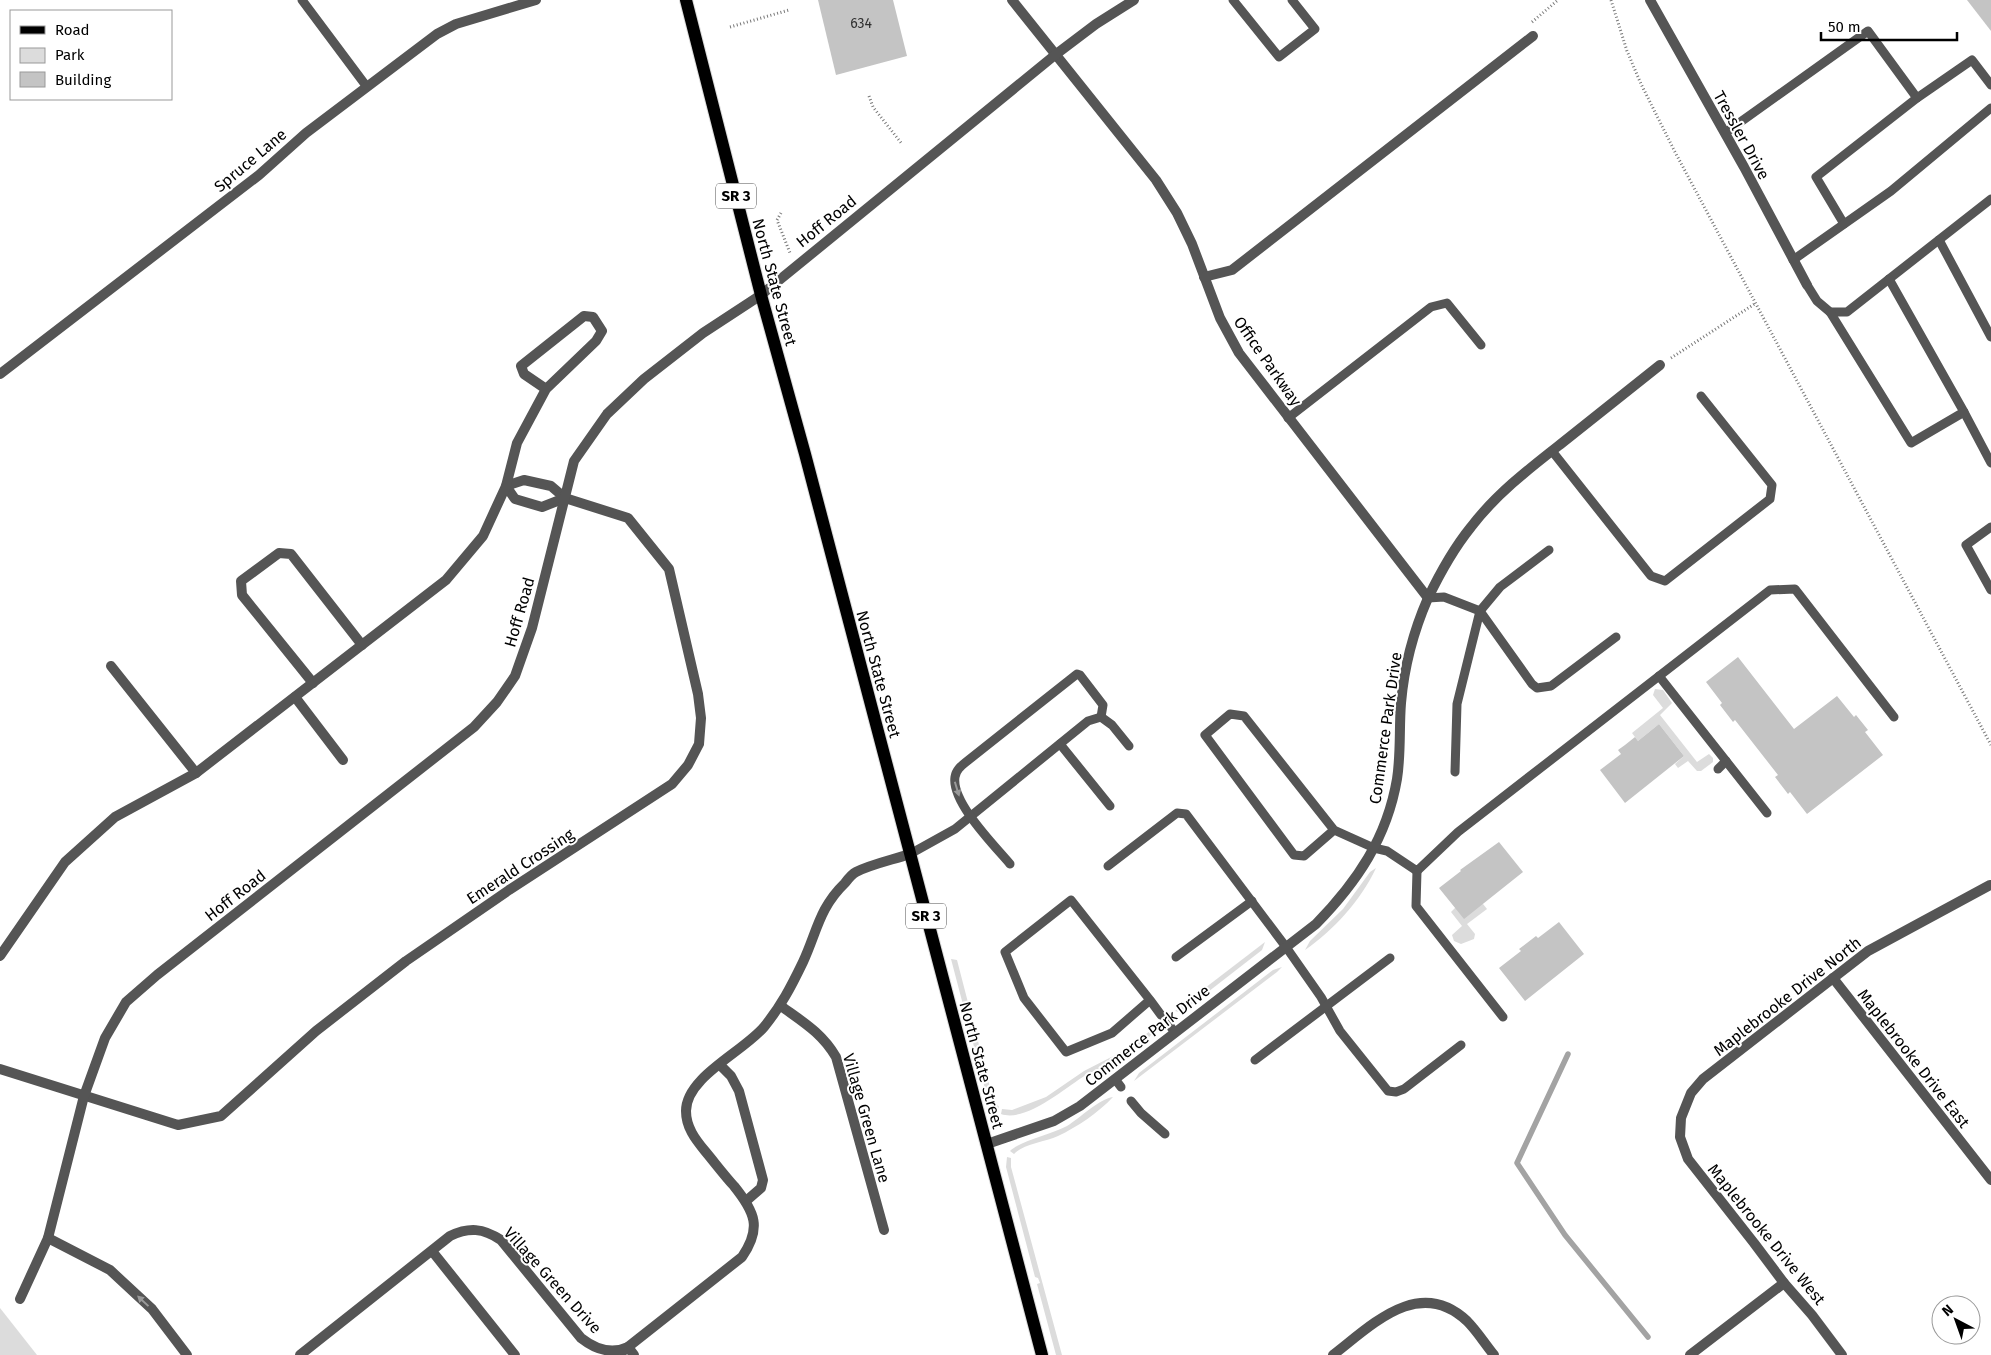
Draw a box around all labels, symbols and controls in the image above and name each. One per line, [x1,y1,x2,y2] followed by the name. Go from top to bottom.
[10,10,172,100] legend
[1821,10,1957,42] scale bar
[850,15,872,32] house number: 634
[1828,18,1861,36] text: 50 m
[55,21,90,39] text: Road
[55,46,85,64] text: Park
[55,71,111,89] text: Building
[1709,88,1774,183] street label: Tressler Drive
[210,125,290,196] street label: Spruce Lane
[716,184,756,208] road number: SR 3
[792,191,860,251] street label: Hoff Road
[748,216,801,348] street label: North State Street
[1230,313,1306,410] street label: Office Parkway
[500,575,539,649] street label: Hoff Road
[852,608,905,740] street label: North State Street
[1365,651,1406,805] street label: Commerce Park Drive
[954,781,961,796] one-way arrow
[463,824,578,908] street label: Emerald Crossing
[201,866,270,925] street label: Hoff Road
[906,904,946,928] road number: SR 3
[1710,933,1865,1060] street label: Maplebrooke Drive North
[1081,981,1214,1090] street label: Commerce Park Drive
[1854,985,1974,1132] street label: Maplebrooke Drive East
[955,999,1008,1131] street label: North State Street
[839,1051,894,1185] street label: Village Green Lane
[1704,1160,1829,1309] street label: Maplebrooke Drive West
[500,1223,605,1337] street label: Village Green Drive
[137,1295,149,1307] one-way arrow
[1931,1295,1981,1345] north arrow
[1939,1301,1957,1320] text: N

